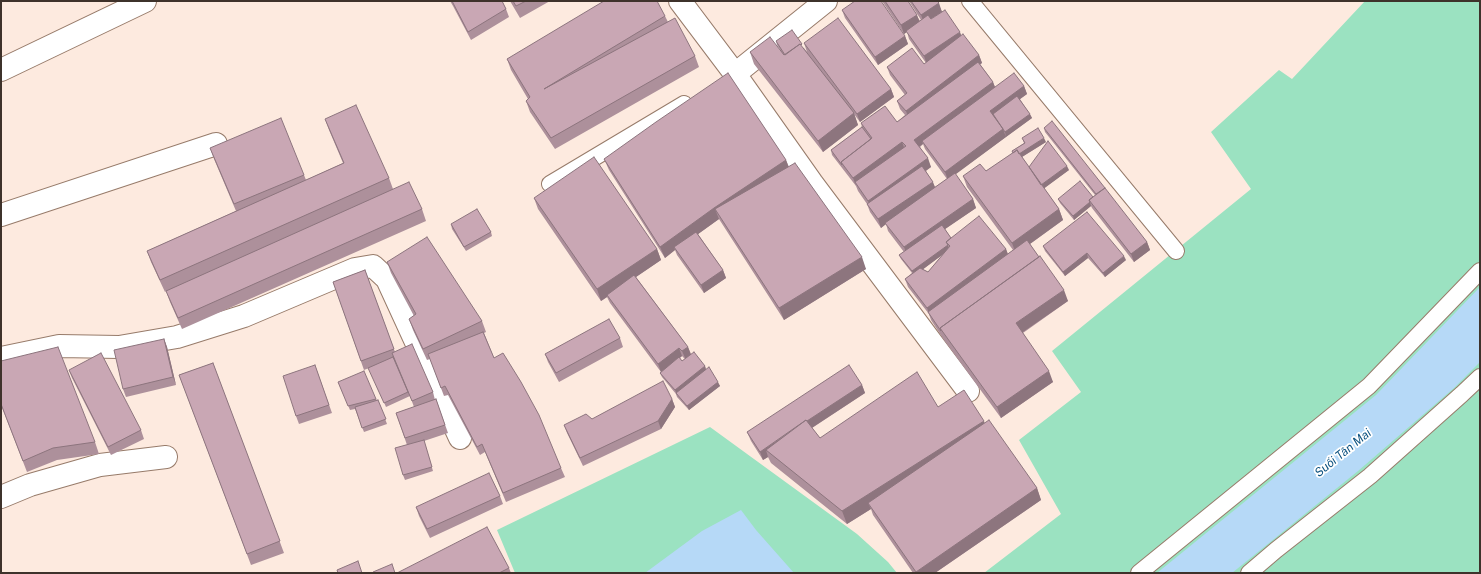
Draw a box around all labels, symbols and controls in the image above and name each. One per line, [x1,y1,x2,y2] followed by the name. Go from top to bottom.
[1312,426,1374,480] water label: Suối Tân Mai

